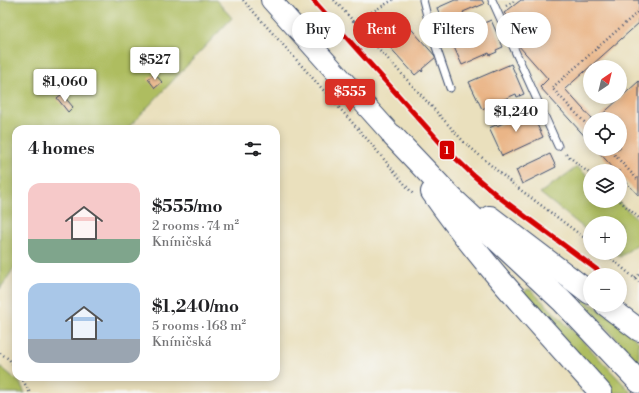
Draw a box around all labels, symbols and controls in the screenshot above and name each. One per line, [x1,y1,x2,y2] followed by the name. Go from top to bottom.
[292,12,345,48] chip: Buy
[353,12,411,48] chip: Rent
[419,12,488,48] chip: Filters
[496,12,551,48] chip: New
[131,47,179,81] pin: $527
[139,52,171,68] text: $527
[583,60,627,104] north arrow
[583,60,627,312] map controls
[32,69,98,103] pin: $1,060
[42,74,88,90] text: $1,060
[326,79,374,113] pin: $555
[334,84,366,100] text: $555
[483,99,549,133] pin: $1,240
[494,104,538,120] text: $1,240
[583,112,627,156] button: locate
[28,138,95,160] text: 4 homes
[242,138,264,160] icon: filters
[439,140,455,160] line badge: 1
[444,144,450,158] text: 1
[583,164,627,208] button: layers
[152,196,222,218] text: $555/mo
[60,199,108,247] icon: home
[583,216,627,260] button: +
[152,218,239,234] text: 2 rooms · 74 m²
[152,234,212,250] text: Kníničská
[583,268,627,312] button: −
[152,296,239,318] text: $1,240/mo
[60,299,108,347] icon: home
[152,318,246,334] text: 5 rooms · 168 m²
[152,334,212,350] text: Kníničská

